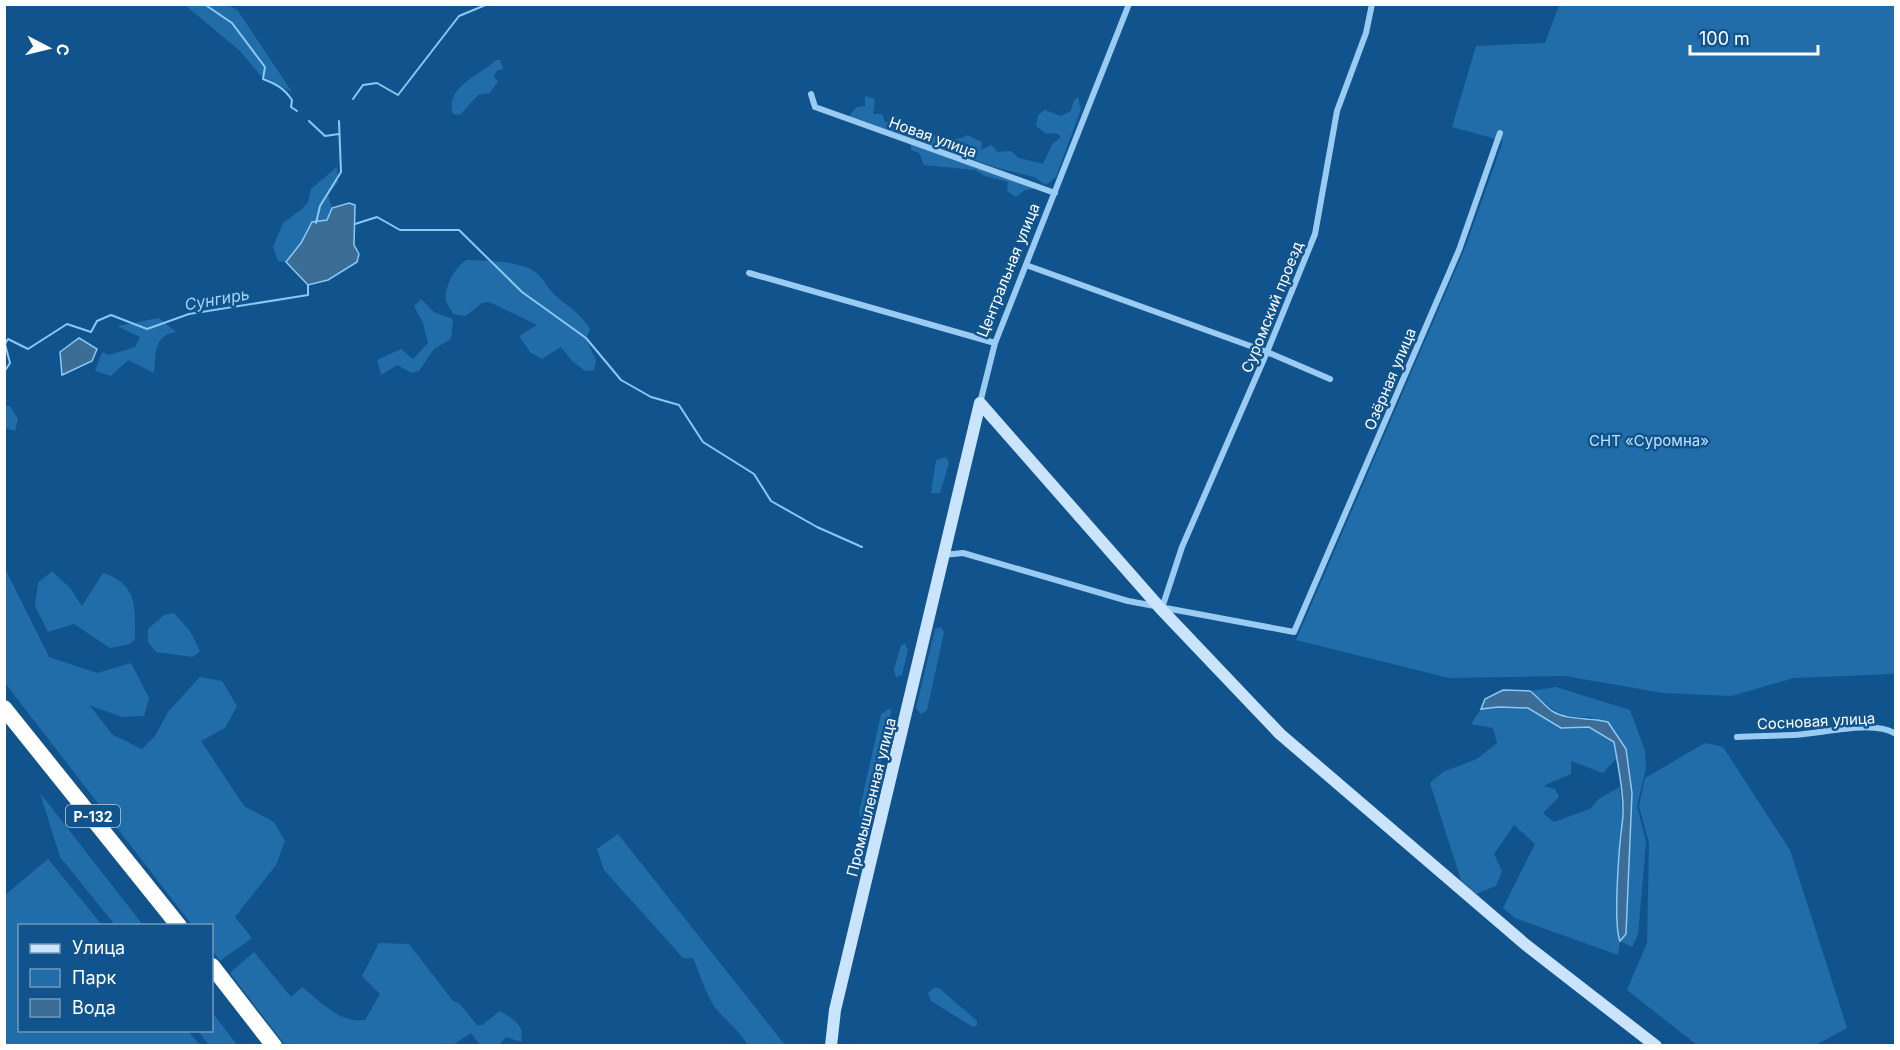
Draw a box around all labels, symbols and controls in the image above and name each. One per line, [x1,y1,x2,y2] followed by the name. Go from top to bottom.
[18,18,78,78] north arrow
[1690,18,1818,56] scale bar
[1699,28,1750,49] text: 100 m
[52,43,74,57] text: С
[886,112,980,162] street label: Новая улица
[972,200,1044,340] street label: Центральная улица
[1237,238,1307,376] street label: Суромский проезд
[183,283,251,315] water label: Сунгирь
[1360,325,1420,433] street label: Озёрная улица
[1589,431,1709,450] park label: СНТ «Суромна»
[1756,708,1876,734] street label: Сосновая улица
[842,716,900,878] street label: Промышленная улица
[66,805,120,827] road number: Р-132
[18,924,213,1032] legend
[72,937,125,958] text: Улица
[72,967,117,988] text: Парк
[72,997,116,1018] text: Вода

